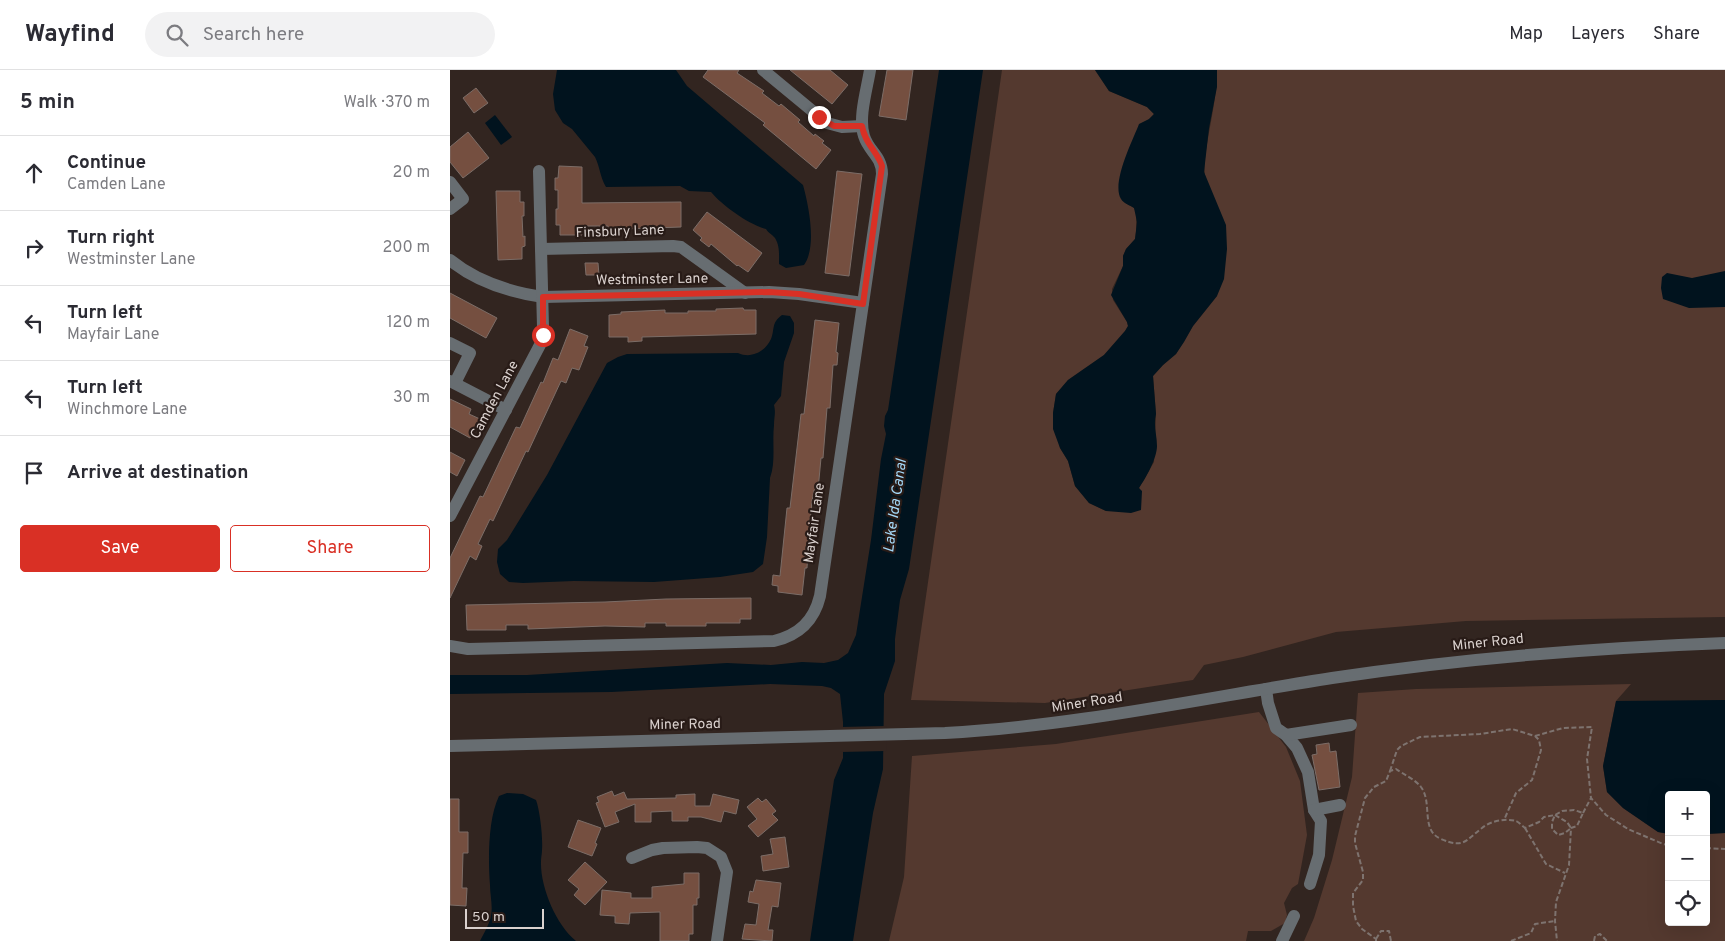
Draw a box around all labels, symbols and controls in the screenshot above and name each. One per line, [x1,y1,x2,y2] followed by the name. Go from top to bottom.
[145,12,495,57] search box
[25,20,115,50] text: Wayfind
[163,21,191,49] icon: search
[203,23,304,47] text: Search here
[1509,23,1543,46] text: Map
[1571,23,1625,46] text: Layers
[1653,23,1700,46] text: Share
[20,89,75,116] text: 5 min
[343,93,430,113] text: Walk · 370 m
[808,106,831,129] route end
[67,151,146,175] text: Continue
[20,159,48,187] icon: ahead
[393,163,430,183] text: 20 m
[67,175,166,195] text: Camden Lane
[575,222,665,242] street label: Finsbury Lane
[67,226,155,250] text: Turn right
[20,234,48,262] icon: right
[382,238,430,258] text: 200 m
[67,250,195,270] text: Westminster Lane
[596,271,708,289] street label: Westminster Lane
[67,301,143,325] text: Turn left
[20,309,48,337] icon: left
[387,313,430,333] text: 120 m
[532,324,555,347] route start
[67,325,159,345] text: Mayfair Lane
[467,358,523,442] street label: Camden Lane
[67,376,143,400] text: Turn left
[20,384,48,412] icon: left
[393,388,430,408] text: 30 m
[67,400,187,420] text: Winchmore Lane
[880,457,912,554] water label: Lake Ida Canal
[20,459,48,487] icon: arrive
[67,461,248,485] text: Arrive at destination
[801,482,829,564] street label: Mayfair Lane
[20,525,220,572] button: Save
[230,525,430,572] button: Share
[1451,631,1525,655] street label: Miner Road
[1050,689,1124,717] street label: Miner Road
[649,716,721,734] street label: Miner Road
[1665,791,1710,926] map controls
[1665,791,1710,836] button: +
[1665,836,1710,881] button: −
[1665,881,1710,926] button: locate
[465,906,544,929] scale bar
[472,909,505,926] text: 50 m

